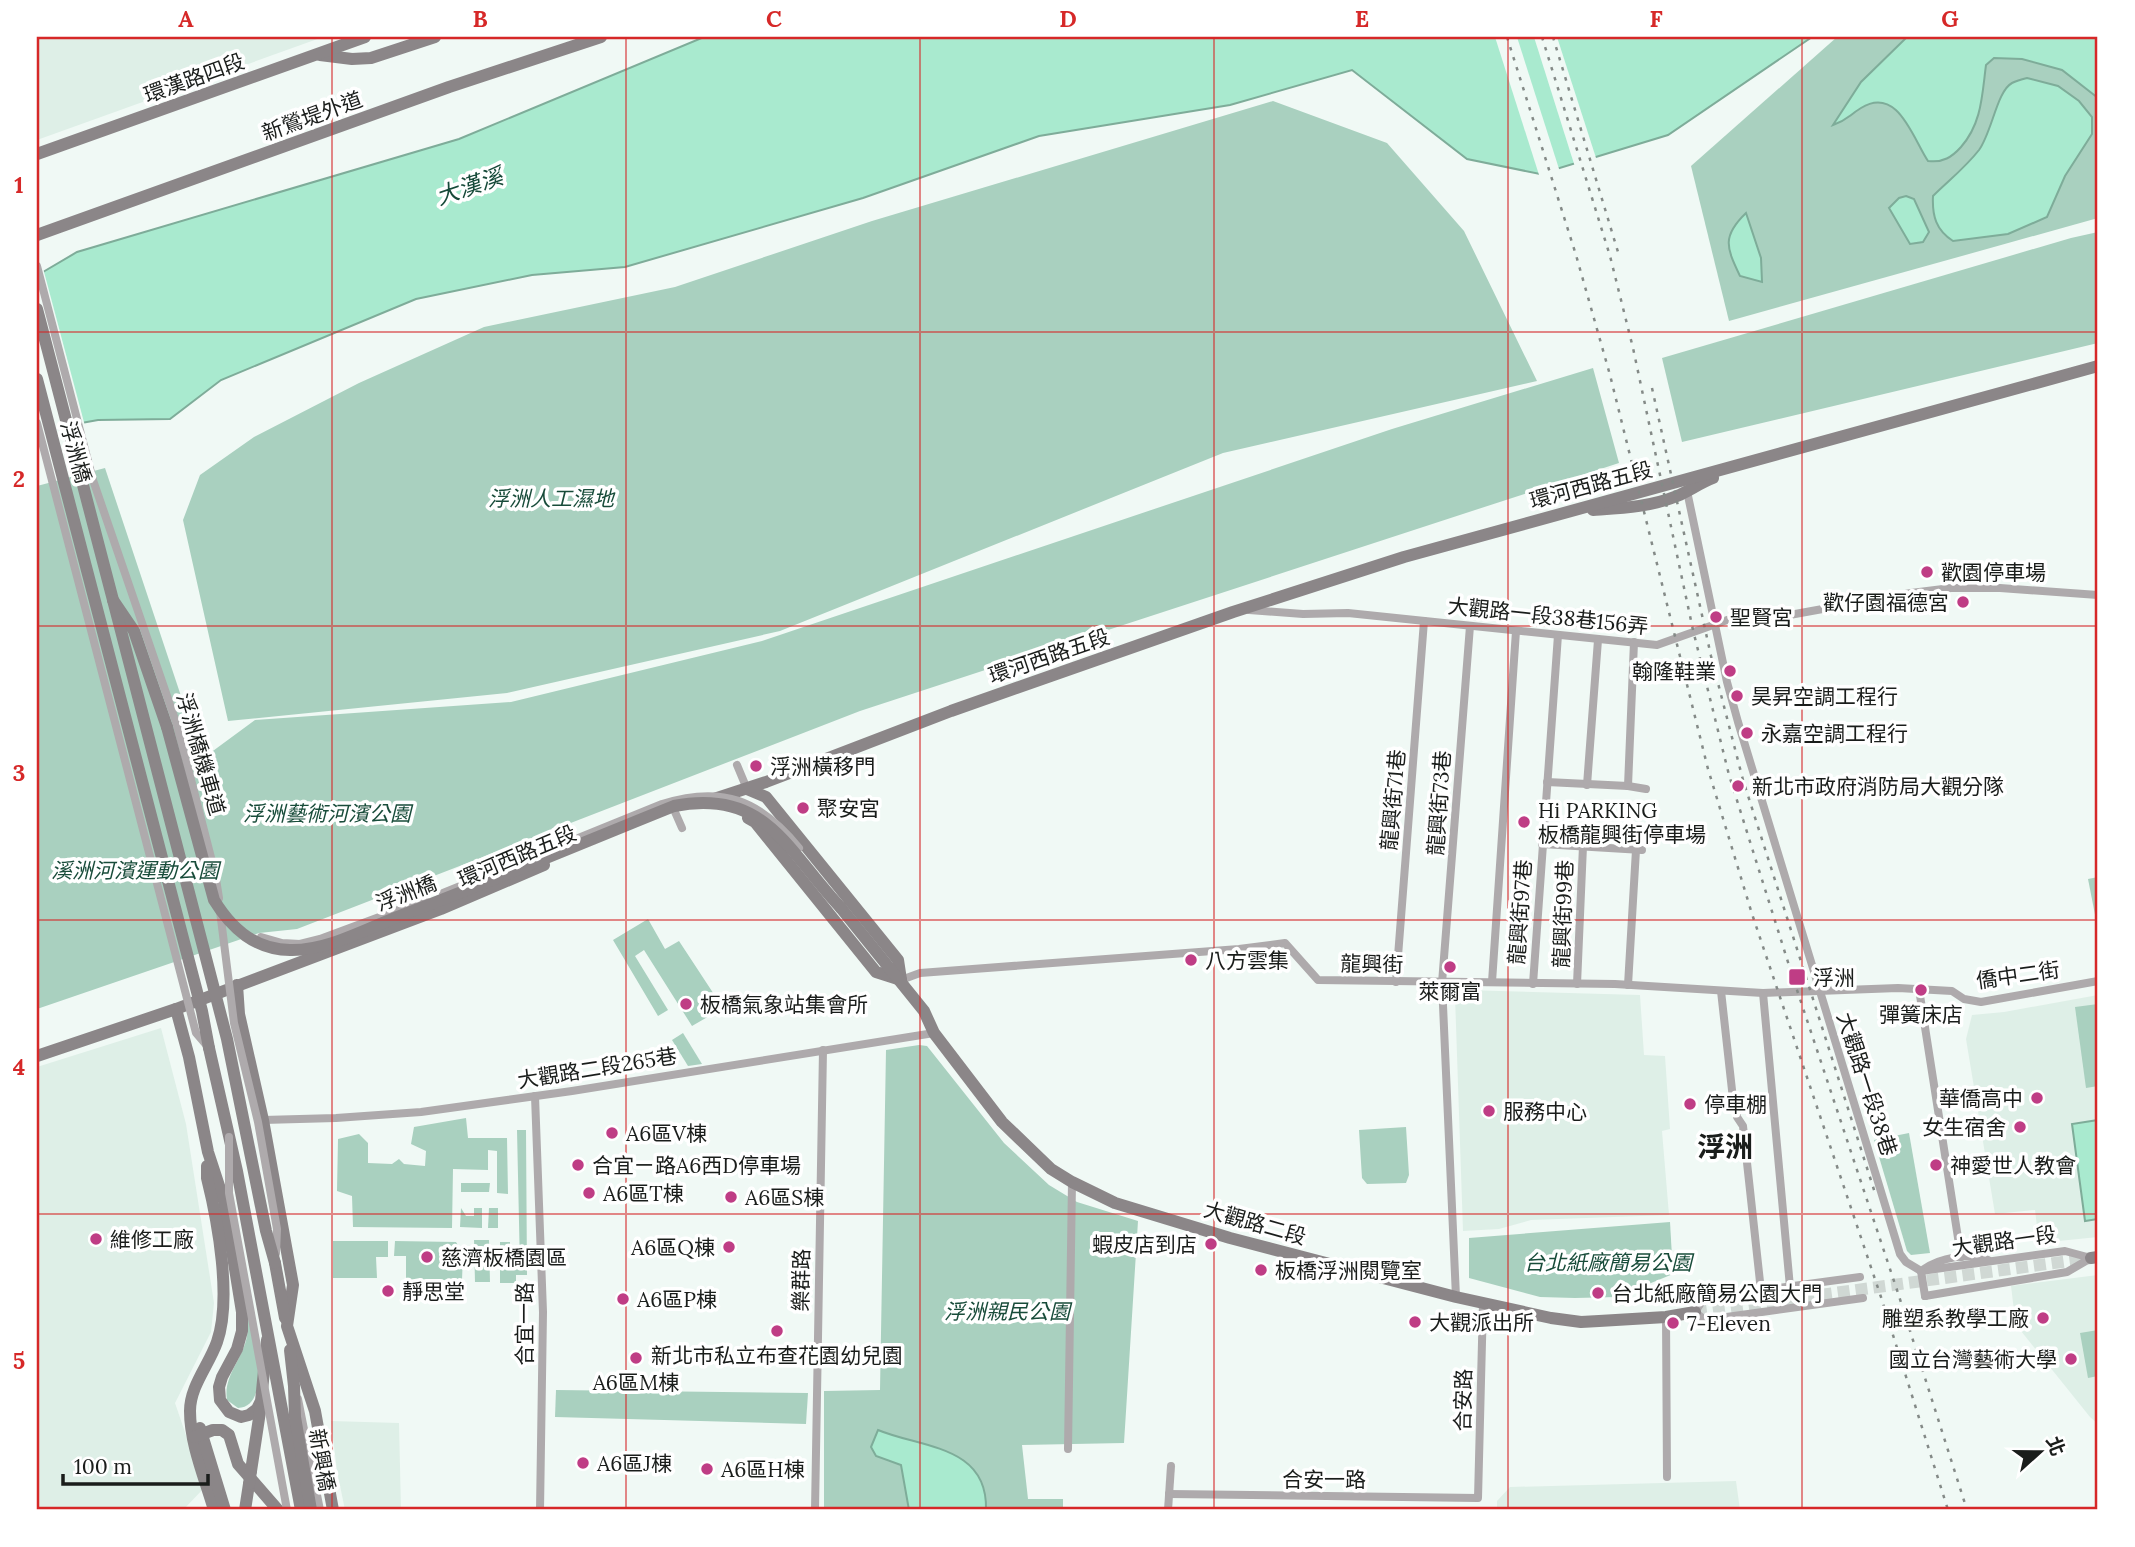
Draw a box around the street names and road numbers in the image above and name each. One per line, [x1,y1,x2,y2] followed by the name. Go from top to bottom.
[140,47,248,109] street label: 環漢路四段
[258,85,366,147] street label: 新鶯堤外道
[55,418,97,486] street label: 浮洲橋
[1527,456,1655,514] street label: 環河西路五段
[1446,592,1650,640] street label: 大觀路一段38巷156弄
[985,623,1113,689] street label: 環河西路五段
[171,690,231,818] street label: 浮洲橋機車道
[1375,748,1411,852] street label: 龍興街71巷
[1422,749,1456,857] street label: 龍興街73巷
[454,819,580,893] street label: 環河西路五段
[1503,859,1537,965] street label: 龍興街97巷
[1548,859,1578,969] street label: 龍興街99巷
[372,869,440,917] street label: 浮洲橋
[1340,950,1404,978] street label: 龍興街
[1975,956,2061,994] street label: 僑中二街
[1831,1009,1903,1159] street label: 大觀路一段38巷
[515,1042,679,1094] street label: 大觀路二段265巷
[1201,1196,1309,1250] street label: 大觀路二段
[1950,1220,2058,1262] street label: 大觀路一段
[787,1248,815,1312] street label: 樂群路
[511,1282,538,1366] street label: 合宜一路
[1449,1368,1477,1432] street label: 合安路
[303,1427,341,1493] street label: 新興橋
[1282,1466,1366,1493] street label: 合安一路

